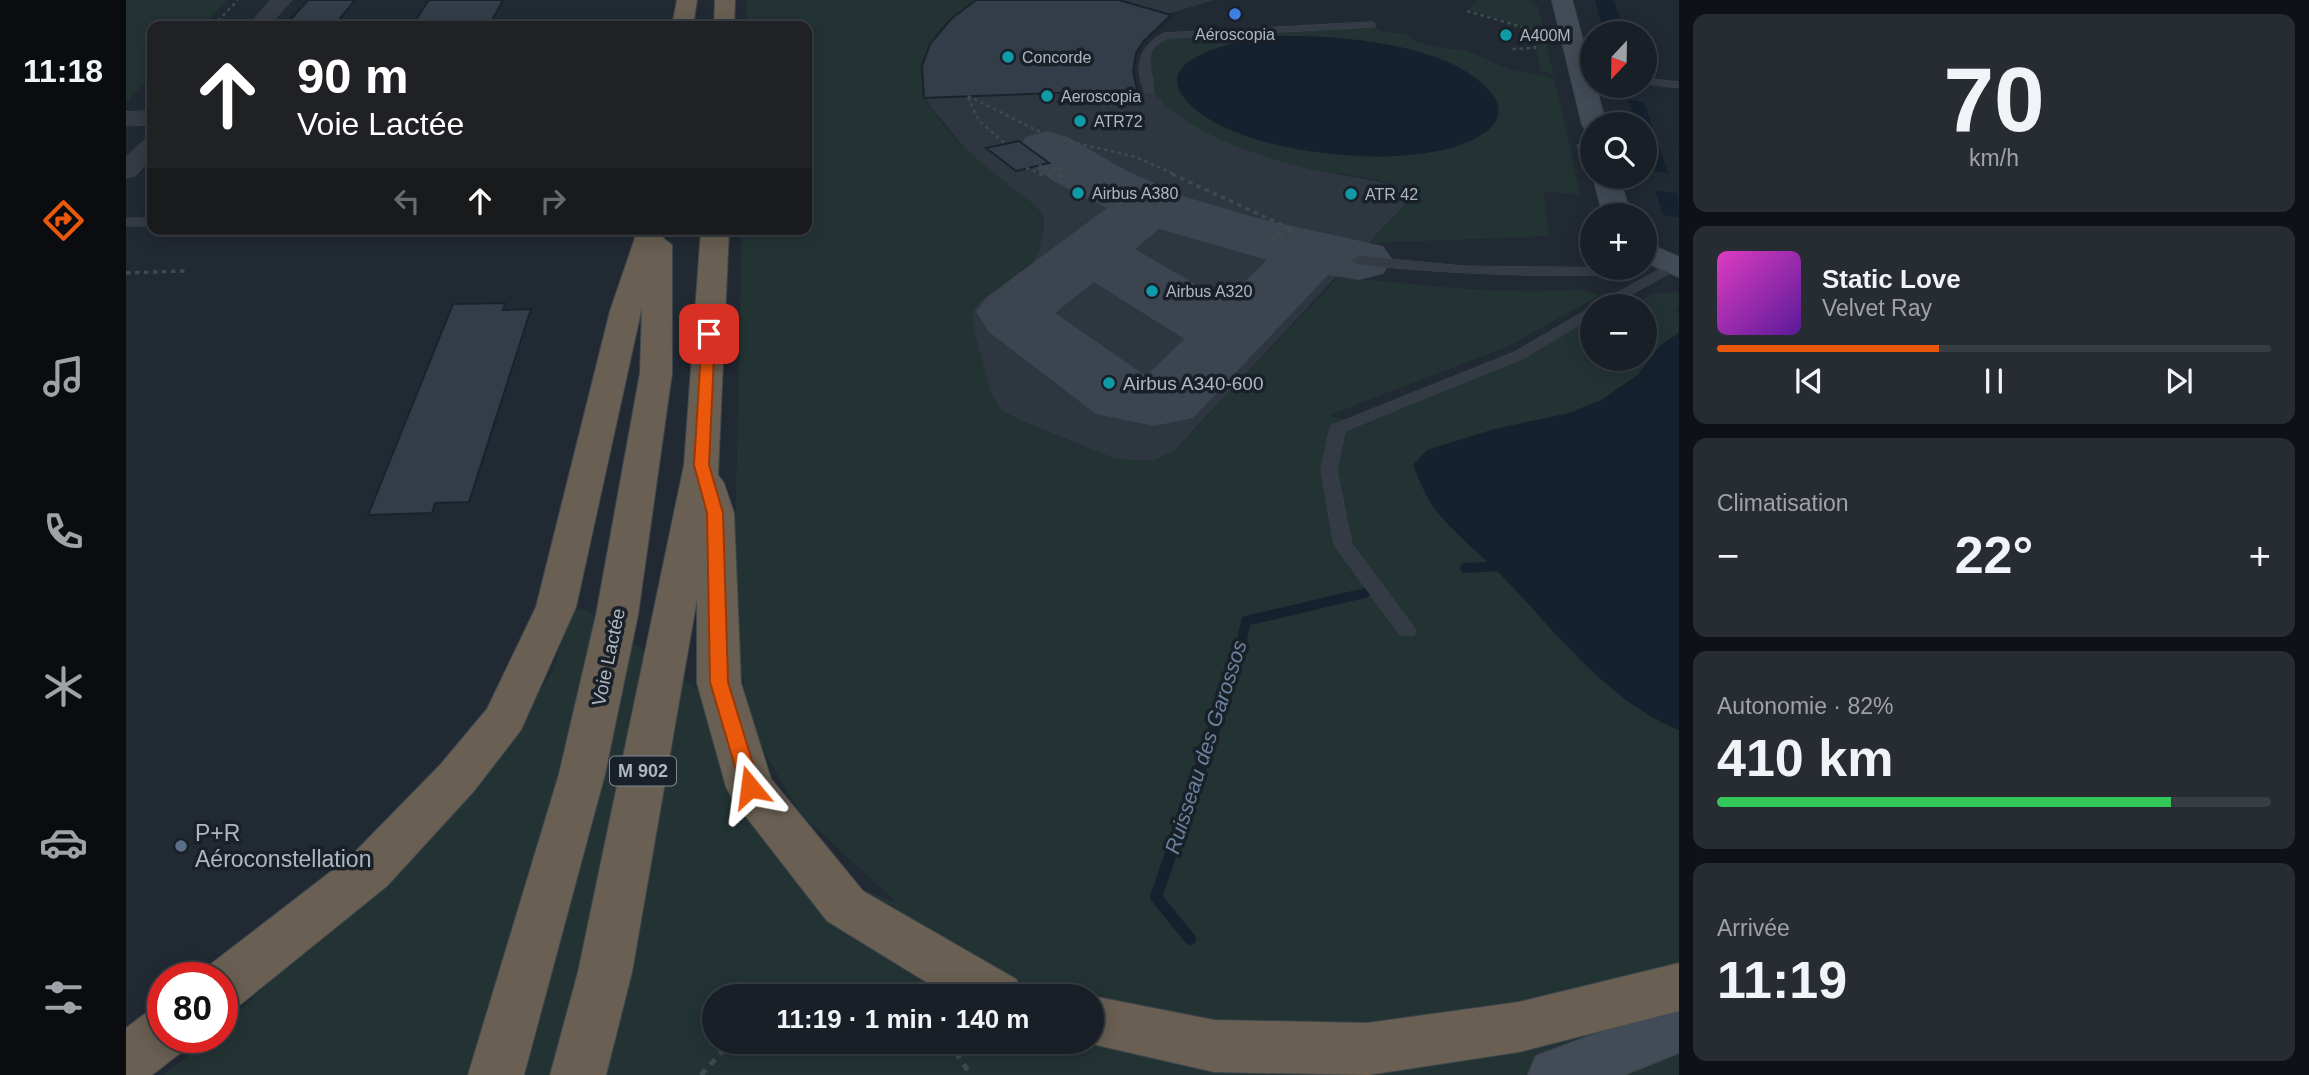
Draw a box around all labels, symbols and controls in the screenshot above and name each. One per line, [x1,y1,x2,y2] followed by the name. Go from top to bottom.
[1227,6,1243,22] marker: Aéroscopia
[1580,21,1657,98] north arrow
[1580,21,1657,371] map controls
[1195,26,1275,43] place label: Aéroscopia
[1498,27,1514,43] marker: A400M
[1520,27,1571,44] place label: A400M
[182,49,273,140] icon: ahead
[297,49,409,103] text: 90 m
[1000,49,1016,65] marker: Concorde
[1022,49,1091,66] place label: Concorde
[1943,49,2045,150] text: 70
[23,53,103,89] text: 11:18
[1039,88,1055,104] marker: Aeroscopia
[1061,88,1141,105] place label: Aeroscopia
[297,106,464,142] text: Voie Lactée
[1580,112,1657,189] button: search
[1072,113,1088,129] marker: ATR72
[1094,113,1143,130] place label: ATR72
[1969,145,2019,171] text: km/h
[388,182,426,220] icon: left
[461,182,499,220] icon: ahead
[534,182,572,220] icon: right
[1070,185,1086,201] marker: Airbus A380
[1092,185,1178,202] place label: Airbus A380
[1343,186,1359,202] marker: ATR 42
[1365,186,1418,203] place label: ATR 42
[39,196,88,245] icon: directions
[1580,203,1657,280] button: +
[1822,264,1961,294] text: Static Love
[1144,283,1160,299] marker: Airbus A320
[1166,283,1252,300] place label: Airbus A320
[1580,294,1657,371] button: −
[1822,295,1932,321] text: Velvet Ray
[679,304,739,364] pin
[690,315,728,353] icon: arrive
[39,352,88,401] icon: music
[1790,362,1828,400] icon: previous
[1975,362,2013,400] icon: pause
[2160,362,2198,400] icon: next
[1123,373,1264,394] place label: Airbus A340-600
[1101,375,1117,391] marker: Airbus A340-600
[1717,490,1849,516] text: Climatisation
[39,507,88,556] icon: phone
[1955,526,2033,584] text: 22°
[1717,535,1739,577] text: −
[2249,535,2271,577] text: +
[588,606,629,708] street label: Voie Lactée
[1160,637,1251,856] water label: Ruisseau des Garossos
[39,662,88,711] icon: climate
[1717,693,1893,719] text: Autonomie · 82%
[1717,729,1893,787] text: 410 km
[713,750,787,824] position arrow
[610,756,676,786] road number: M 902
[39,818,88,867] icon: car
[195,820,371,872] place label: P+R Aéroconstellation
[173,838,189,854] marker: P+R Aéroconstellation
[1717,915,1790,941] text: Arrivée
[1717,951,1847,1009] text: 11:19
[147,962,238,1053] speed limit sign: 80
[39,973,88,1022] icon: filters
[777,1004,1029,1034] text: 11:19 · 1 min · 140 m

